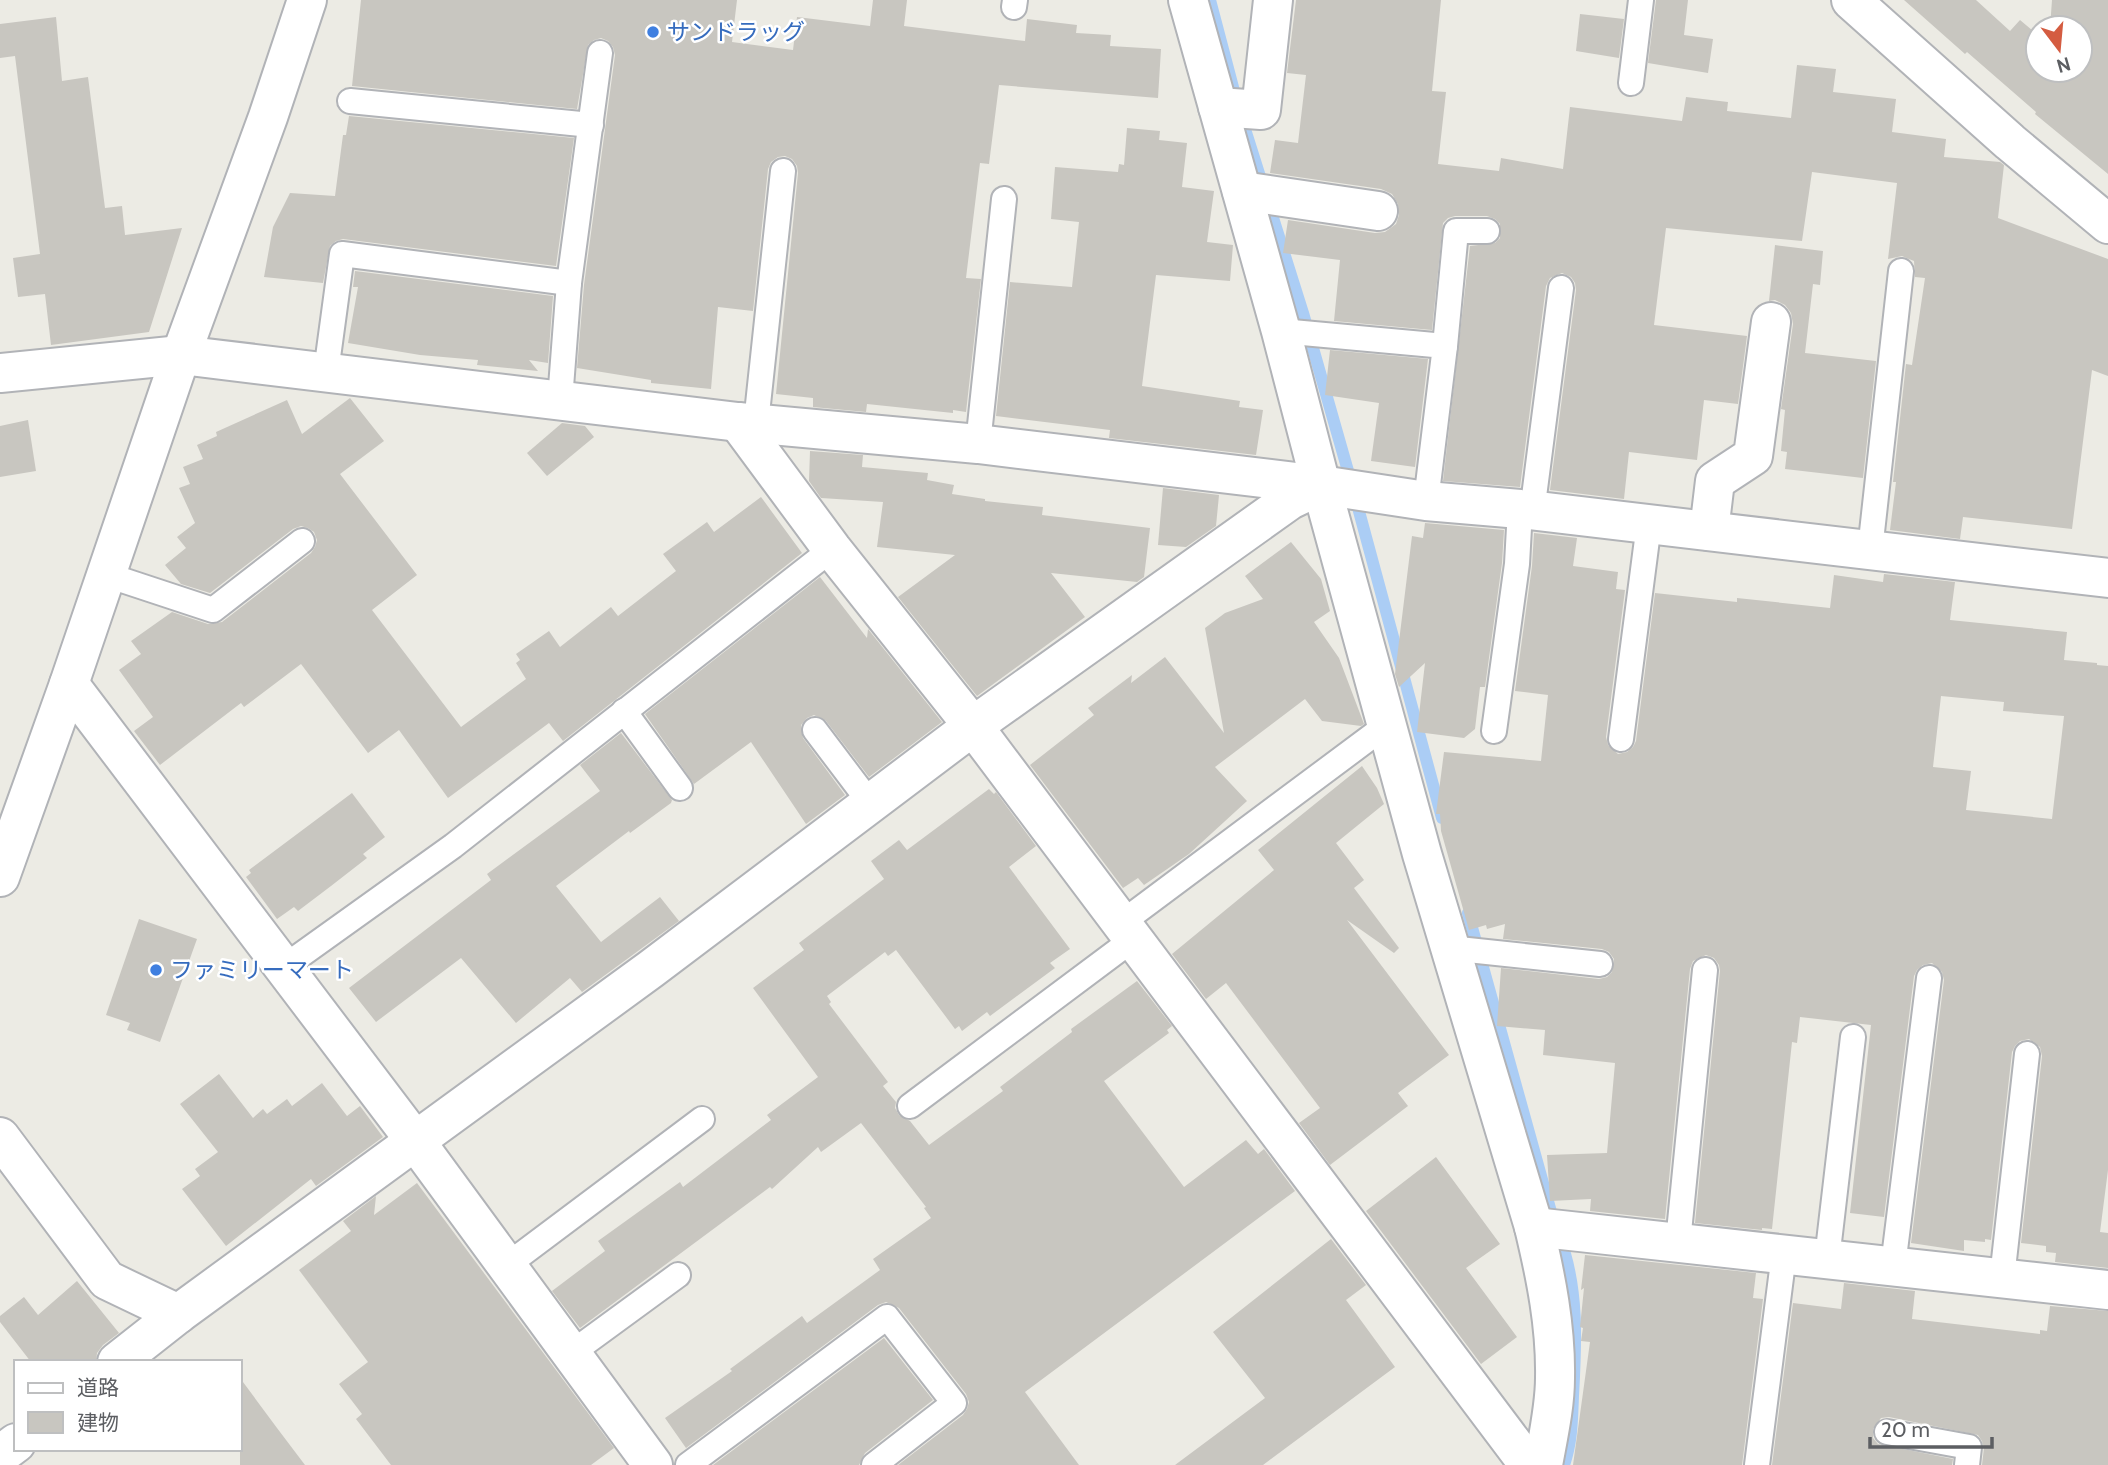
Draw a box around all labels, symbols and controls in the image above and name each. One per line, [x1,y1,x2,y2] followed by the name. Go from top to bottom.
[2024,14,2094,84] north arrow
[667,18,805,46] place label: サンドラッグ
[645,24,661,40] marker: サンドラッグ
[2054,52,2073,78] text: N
[170,956,354,984] place label: ファミリーマート
[148,962,164,978] marker: ファミリーマート
[14,1360,242,1451] legend
[77,1375,119,1400] text: 道路
[1870,1406,1993,1450] scale bar
[77,1410,119,1435] text: 建物
[1881,1417,1930,1442] text: 20 m

